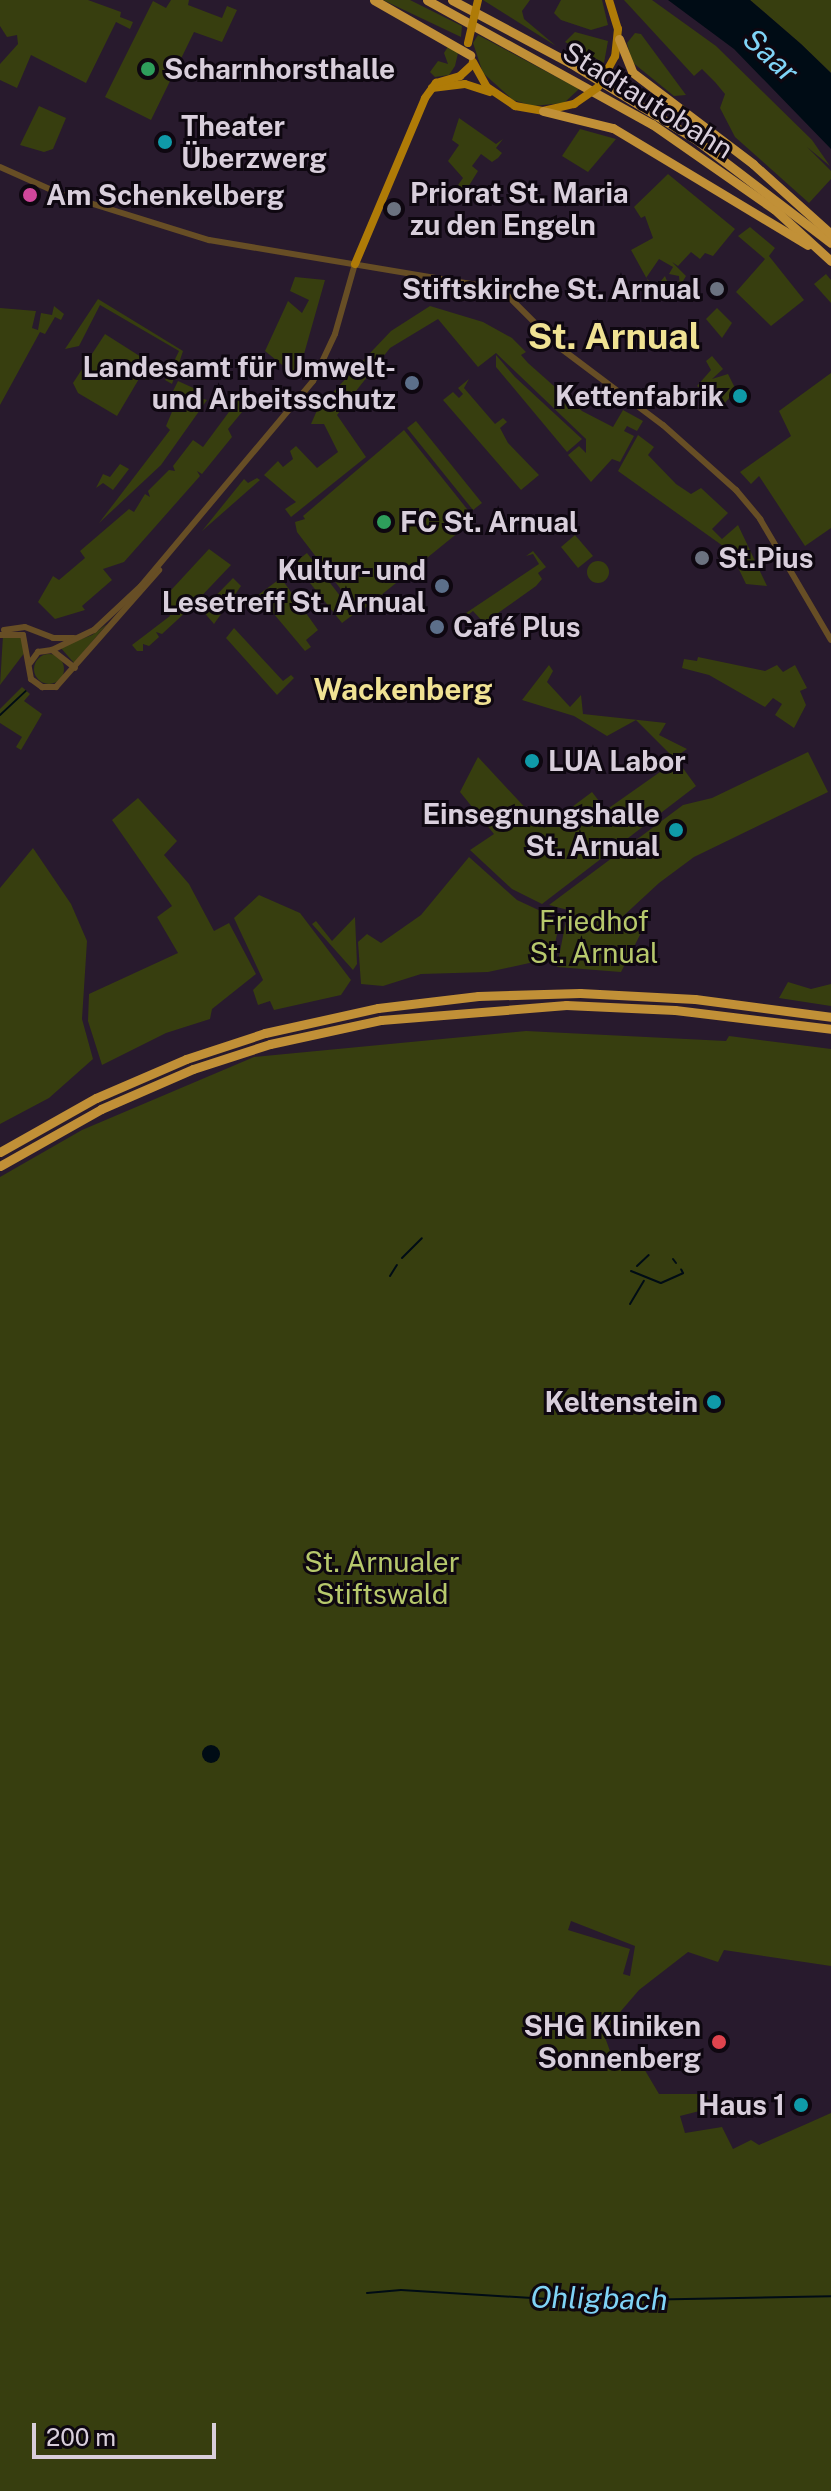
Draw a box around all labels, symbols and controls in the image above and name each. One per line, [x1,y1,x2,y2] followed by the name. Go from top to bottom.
[736,20,806,90] water label: Saar
[557,34,739,166] street label: Stadtautobahn
[164,52,395,86] place label: Scharnhorsthalle
[139,60,157,78] marker: Scharnhorsthalle
[181,109,327,175] place label: Theater Überzwerg
[156,133,174,151] marker: Theater Überzwerg
[410,176,629,242] place label: Priorat St. Maria zu den Engeln
[46,178,284,212] place label: Am Schenkelberg
[21,186,39,204] marker: Am Schenkelberg
[385,200,403,218] marker: Priorat St. Maria zu den Engeln
[402,272,701,306] place label: Stiftskirche St. Arnual
[708,280,726,298] marker: Stiftskirche St. Arnual
[527,315,701,359] district label: St. Arnual
[83,350,396,416] place label: Landesamt für Umwelt- und Arbeitsschutz
[403,374,421,392] marker: Landesamt für Umwelt- und Arbeitsschutz
[555,379,724,413] place label: Kettenfabrik
[731,387,749,405] marker: Kettenfabrik
[400,505,578,539] place label: FC St. Arnual
[375,513,393,531] marker: FC St. Arnual
[718,541,814,575] place label: St.Pius
[693,549,711,567] marker: St.Pius
[162,553,426,619] place label: Kultur- und Lesetreff St. Arnual
[433,577,451,595] marker: Kultur- und Lesetreff St. Arnual
[453,610,581,644] place label: Café Plus
[428,618,446,636] marker: Café Plus
[314,671,492,707] district label: Wackenberg
[548,744,686,778] place label: LUA Labor
[523,752,541,770] marker: LUA Labor
[422,797,660,863] place label: Einsegnungshalle St. Arnual
[667,821,685,839] marker: Einsegnungshalle St. Arnual
[529,904,659,970] park label: Friedhof St. Arnual
[545,1385,698,1419] place label: Keltenstein
[705,1393,723,1411] marker: Keltenstein
[304,1545,460,1611] park label: St. Arnualer Stiftswald
[523,2009,701,2075] place label: SHG Kliniken Sonnenberg
[708,2031,730,2053] marker: SHG Kliniken Sonnenberg
[698,2088,785,2122] place label: Haus 1
[792,2096,810,2114] marker: Haus 1
[530,2279,668,2317] water label: Ohligbach
[36,2407,220,2457] scale bar
[46,2423,116,2451] text: 200 m

